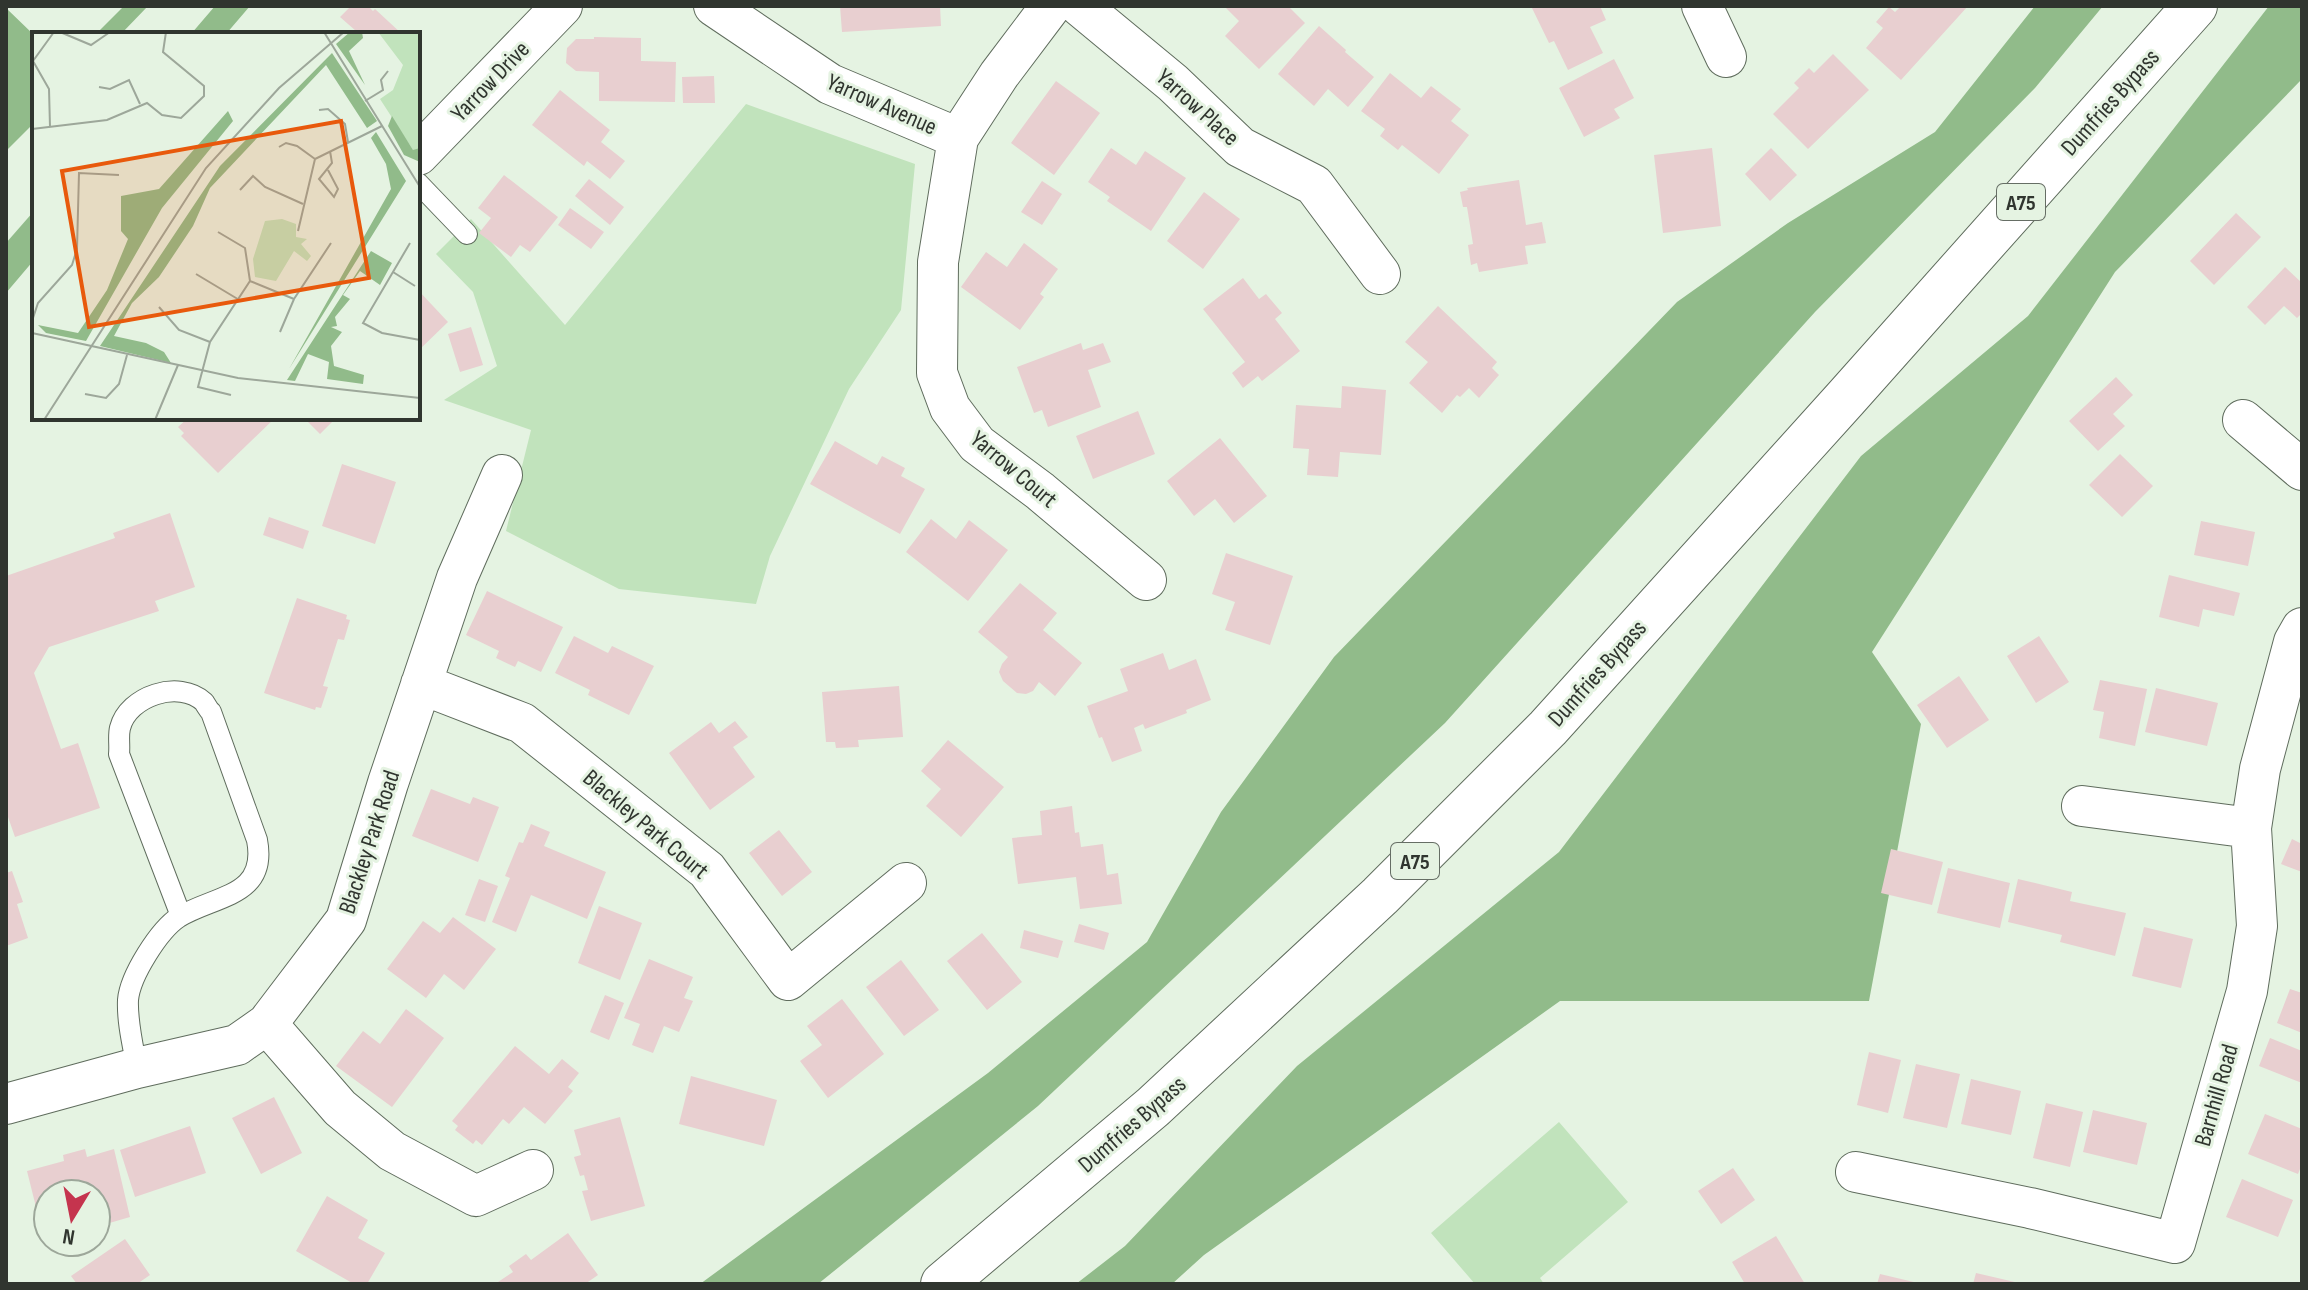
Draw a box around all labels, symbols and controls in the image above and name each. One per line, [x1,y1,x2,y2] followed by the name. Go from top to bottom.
[32,32,420,420] inset map
[445,35,536,128] street label: Yarrow Drive
[2055,43,2166,162] street label: Dumfries Bypass
[1150,63,1245,152] street label: Yarrow Place
[822,67,941,142] street label: Yarrow Avenue
[1997,184,2045,220] road number: A75
[964,425,1063,514] street label: Yarrow Court
[1542,614,1653,733] street label: Dumfries Bypass
[577,763,714,885] street label: Blackley Park Court
[333,767,406,918] street label: Blackley Park Road
[1391,843,1439,879] road number: A75
[2188,1041,2245,1149] street label: Barnhill Road
[1072,1070,1192,1179] street label: Dumfries Bypass
[32,1178,112,1258] north arrow
[61,1222,77,1251] text: N

